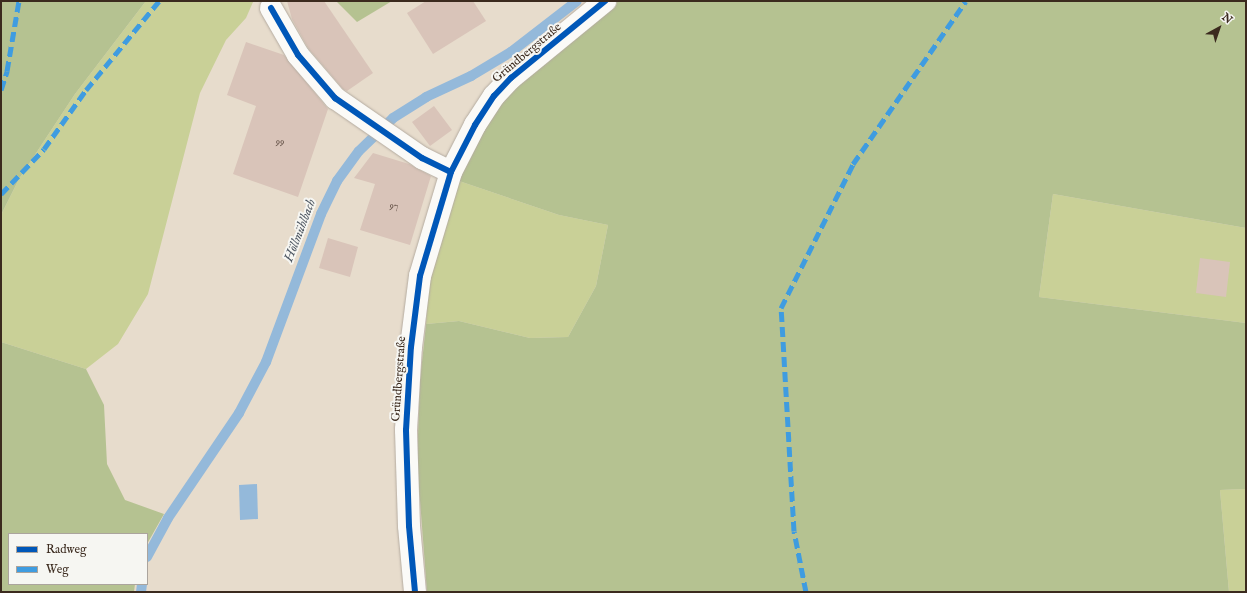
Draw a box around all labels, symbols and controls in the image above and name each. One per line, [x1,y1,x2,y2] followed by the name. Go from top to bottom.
[1199,8,1239,48] north arrow
[1219,10,1235,27] text: N
[490,20,564,86] street label: Gründbergstraße
[276,137,284,149] house number: 99
[282,198,320,264] water label: Höllmühlbach
[389,201,399,213] house number: 97
[389,336,409,422] street label: Gründbergstraße
[8,533,148,585] legend
[46,542,86,557] text: Radweg
[46,562,69,577] text: Weg

